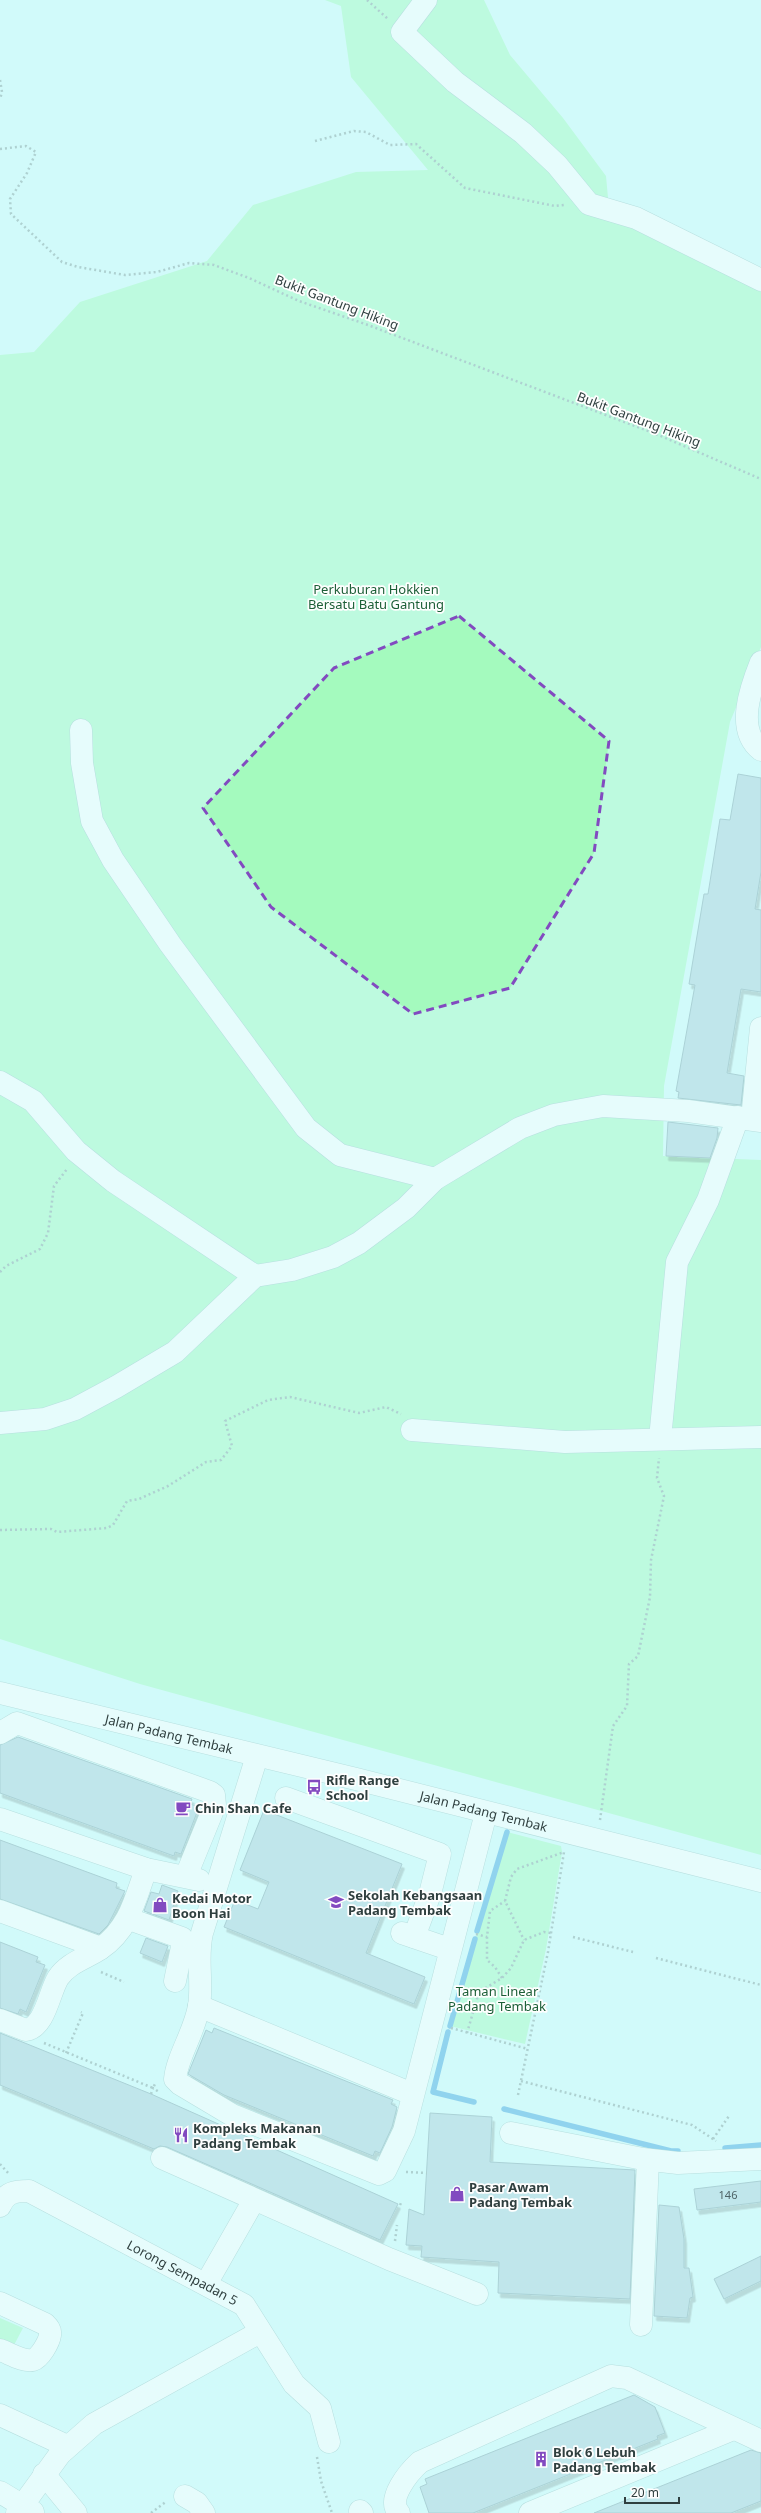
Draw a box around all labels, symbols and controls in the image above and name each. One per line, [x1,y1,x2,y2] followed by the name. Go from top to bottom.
[273,270,401,334] street label: Bukit Gantung Hiking
[575,387,703,451] street label: Bukit Gantung Hiking
[308,580,444,613] park label: Perkuburan Hokkien Bersatu Batu Gantung
[101,1709,235,1758] street label: Jalan Padang Tembak
[326,1771,400,1804] place label: Rifle Range School
[305,1778,323,1796] bus stop icon: Rifle Range School
[416,1786,549,1836] street label: Jalan Padang Tembak
[174,1799,192,1817] cafe icon: Chin Shan Cafe
[195,1799,292,1817] place label: Chin Shan Cafe
[348,1886,482,1919] place label: Sekolah Kebangsaan Padang Tembak
[172,1889,252,1922] place label: Kedai Motor Boon Hai
[327,1893,345,1911] school or university icon: Sekolah Kebangsaan Padang Tembak
[151,1896,169,1914] shop icon: Kedai Motor Boon Hai
[448,1982,546,2015] park label: Taman Linear Padang Tembak
[193,2119,321,2152] place label: Kompleks Makanan Padang Tembak
[172,2126,190,2144] restaurant icon: Kompleks Makanan Padang Tembak
[469,2178,573,2211] place label: Pasar Awam Padang Tembak
[448,2185,466,2203] shop icon: Pasar Awam Padang Tembak
[719,2187,737,2202] house number: 146
[124,2236,241,2309] street label: Lorong Sempadan 5
[553,2443,657,2476] place label: Blok 6 Lebuh Padang Tembak
[532,2450,550,2468] building icon: Blok 6 Lebuh Padang Tembak
[625,2479,679,2505] scale bar
[631,2484,659,2501] text: 20 m

